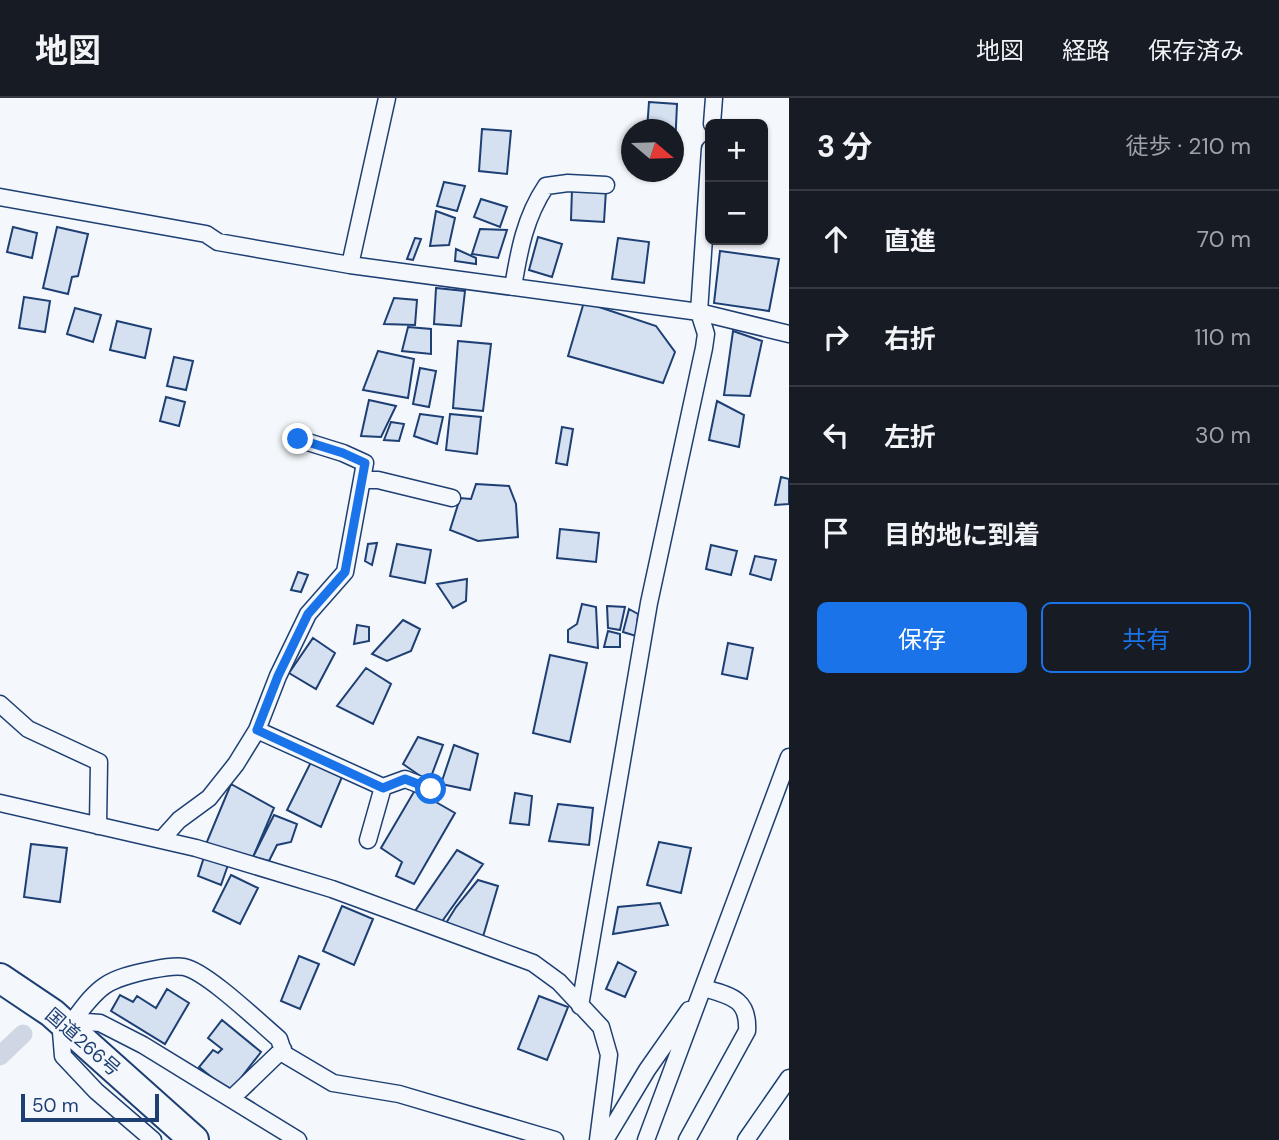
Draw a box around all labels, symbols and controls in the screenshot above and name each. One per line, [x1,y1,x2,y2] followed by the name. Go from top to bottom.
[35,29,101,72] text: 地図
[976,35,1024,66] text: 地図
[1062,35,1110,66] text: 経路
[1148,35,1244,66] text: 保存済み
[621,119,684,182] north arrow
[705,119,768,245] map controls
[705,119,768,182] button: +
[817,127,872,166] text: 3 分
[1125,131,1251,161] text: 徒歩 · 210 m
[705,182,768,245] button: −
[817,220,855,258] icon: ahead
[884,224,936,258] text: 直進
[1197,224,1251,254] text: 70 m
[817,318,855,356] icon: right
[884,322,936,356] text: 右折
[1194,322,1251,352] text: 110 m
[817,416,855,454] icon: left
[884,420,936,454] text: 左折
[1195,420,1251,450] text: 30 m
[282,423,313,454] route end
[817,514,855,552] icon: arrive
[884,518,1040,552] text: 目的地に到着
[817,602,1027,673] button: 保存
[1041,602,1251,673] button: 共有
[415,773,446,804] route start
[40,1002,126,1082] street label: 国道266号
[21,1091,159,1123] scale bar
[32,1093,79,1118] text: 50 m

